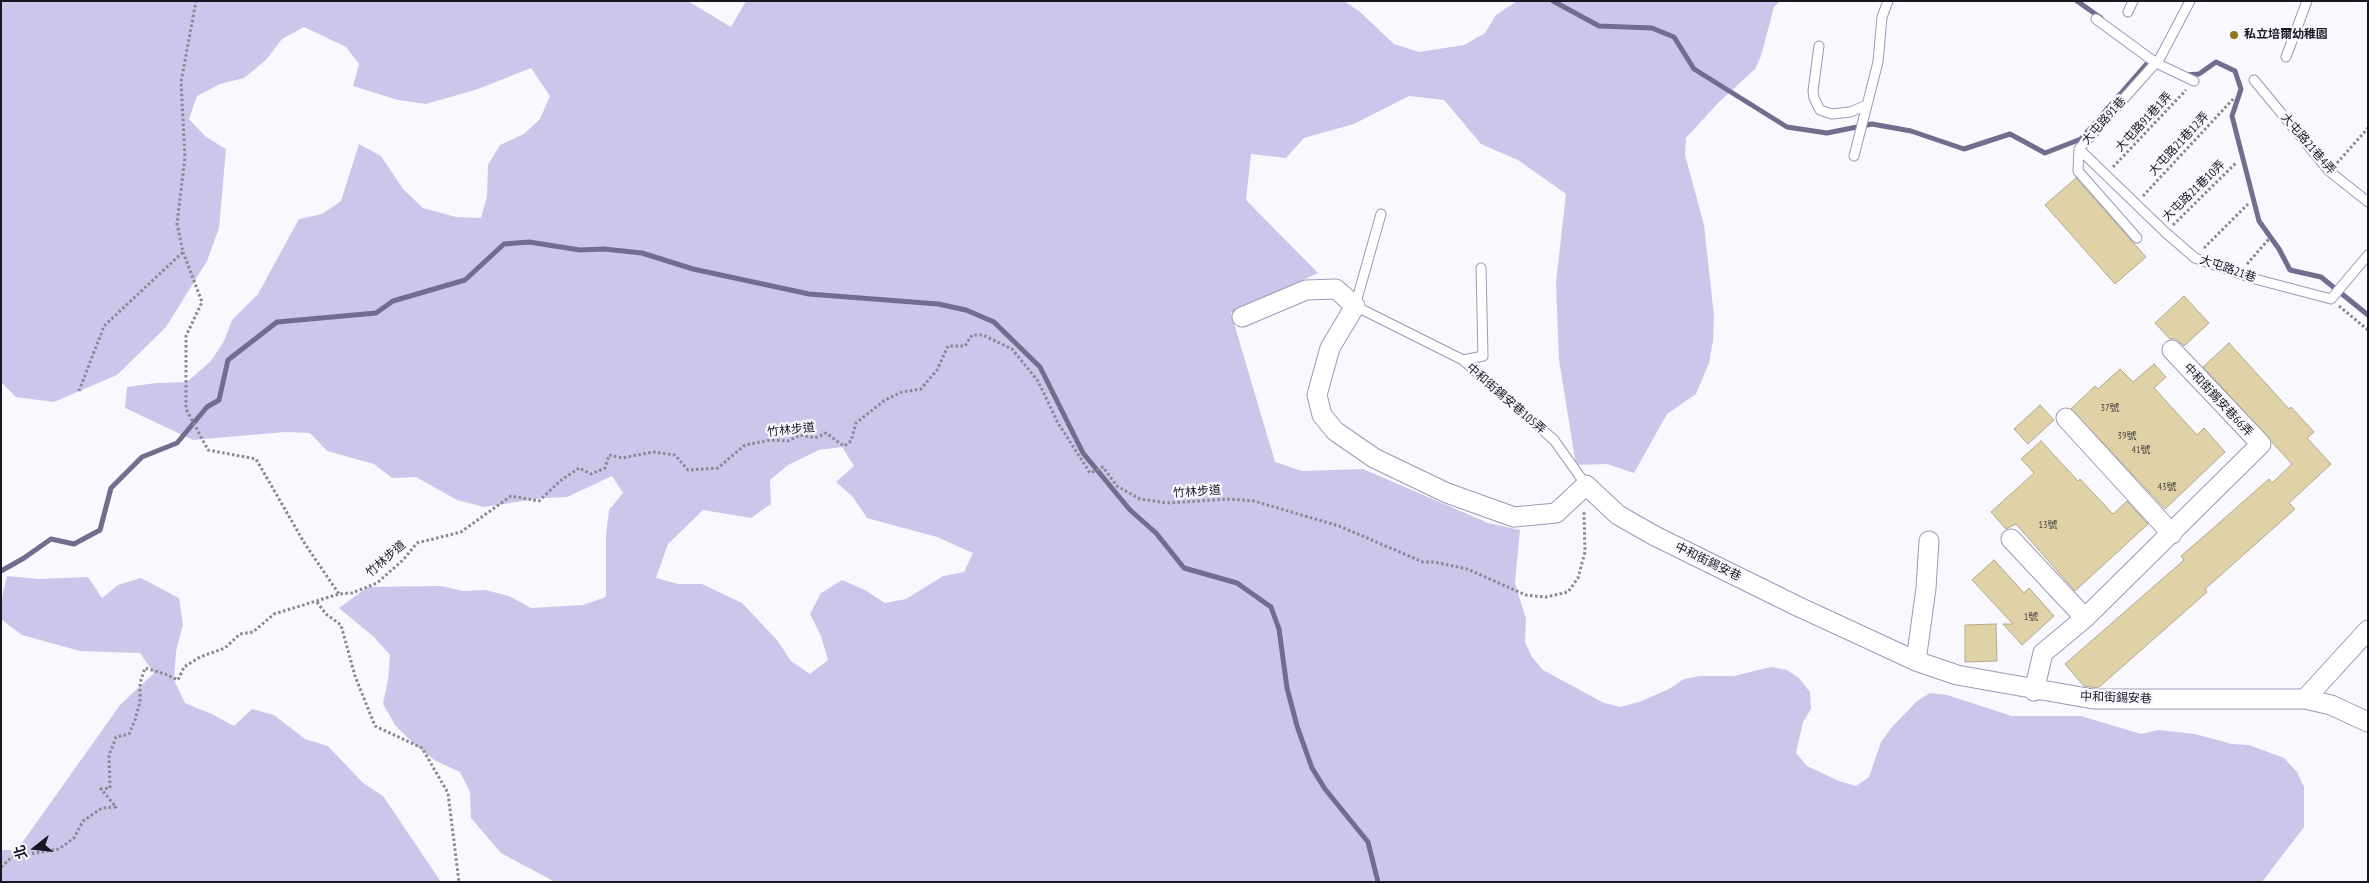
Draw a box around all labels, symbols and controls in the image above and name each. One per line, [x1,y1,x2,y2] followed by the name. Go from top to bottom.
[2244,28,2328,42] place label: 私立培爾幼稚園
[2228,29,2240,41] marker: 私立培爾幼稚園
[2113,89,2175,155] street label: 大屯路91巷1弄
[2079,94,2129,148] street label: 大屯路91巷
[2146,109,2212,179] street label: 大屯路21巷12弄
[2278,111,2338,177] street label: 大屯路21巷4弄
[2160,157,2228,225] street label: 大屯路21巷10弄
[2198,253,2258,285] street label: 大屯路21巷
[2180,360,2256,440] street label: 中和街錫安巷66弄
[1463,361,1549,437] street label: 中和街錫安巷105弄
[2101,402,2119,414] house number: 37號
[766,420,816,440] street label: 竹林步道
[2118,430,2136,442] house number: 39號
[2132,444,2150,456] house number: 41號
[2158,481,2176,493] house number: 43號
[1173,483,1221,501] street label: 竹林步道
[2039,519,2057,531] house number: 13號
[363,538,409,580] street label: 竹林步道
[1672,540,1744,584] street label: 中和街錫安巷
[2024,611,2038,623] house number: 1號
[2080,690,2152,706] street label: 中和街錫安巷
[10,823,60,873] north arrow
[10,843,31,861] text: 北

